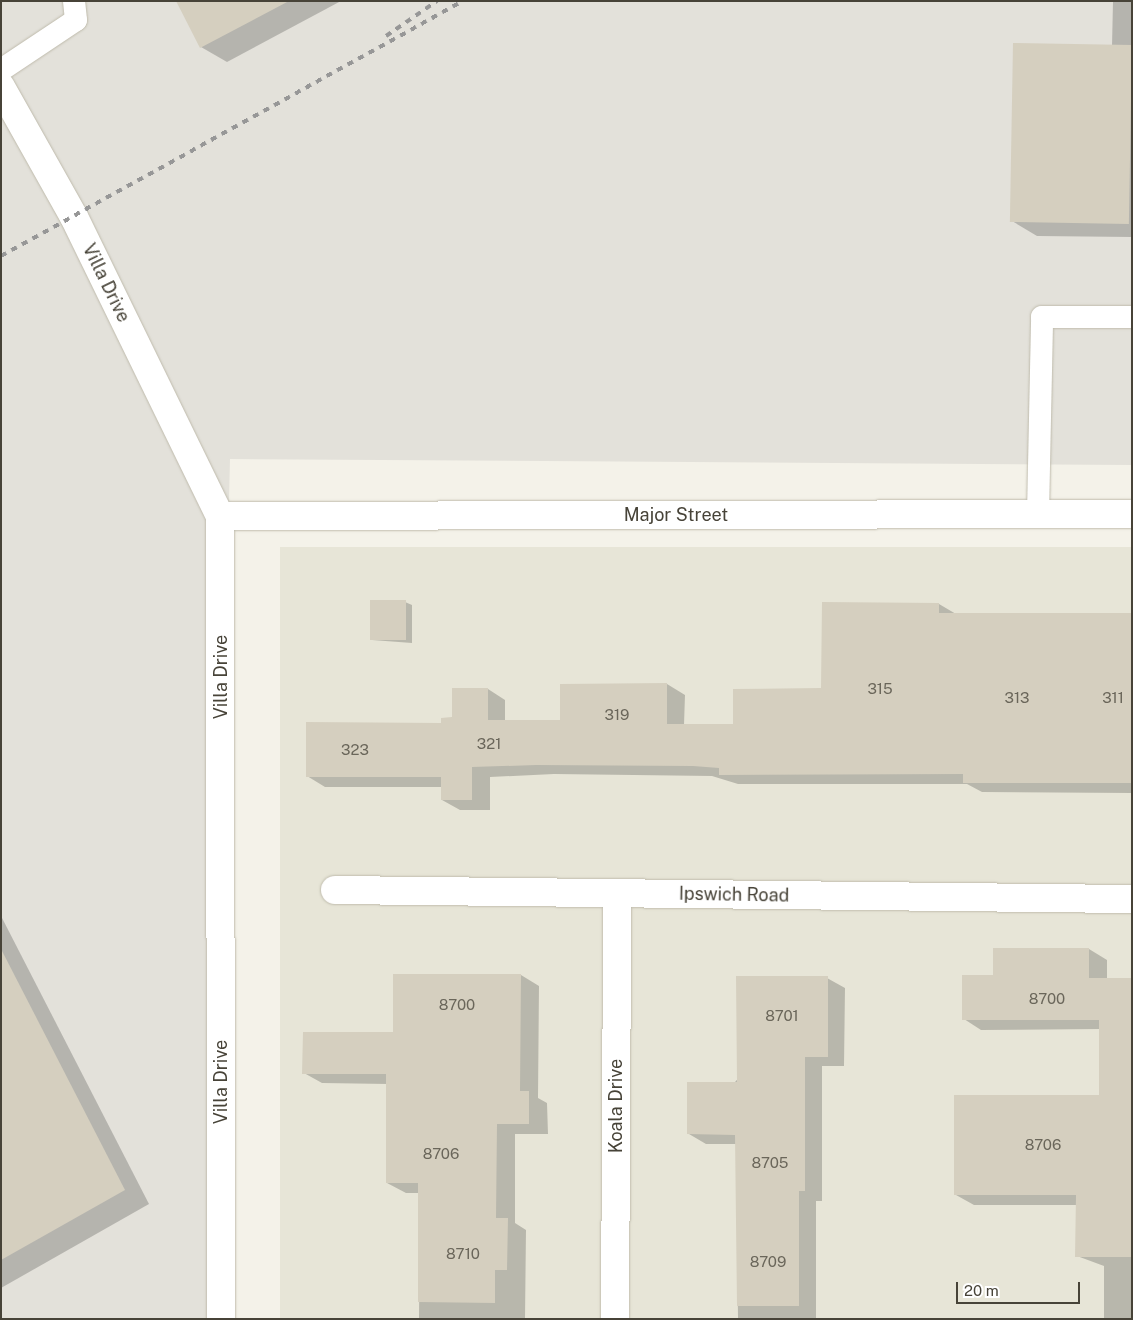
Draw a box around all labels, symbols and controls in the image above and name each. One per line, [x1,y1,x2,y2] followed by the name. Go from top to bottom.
[78,240,134,326] street label: Villa Drive
[624,504,728,526] street label: Major Street
[210,635,232,719] street label: Villa Drive
[867,680,893,698] house number: 315
[1004,689,1030,707] house number: 313
[1102,689,1124,707] house number: 311
[605,706,629,724] house number: 319
[477,735,501,753] house number: 321
[341,741,369,759] house number: 323
[679,883,789,907] street label: Ipswich Road
[1029,990,1065,1008] house number: 8700
[439,996,475,1014] house number: 8700
[765,1007,799,1025] house number: 8701
[210,1040,232,1124] street label: Villa Drive
[605,1059,627,1153] street label: Koala Drive
[1025,1136,1061,1154] house number: 8706
[423,1145,459,1163] house number: 8706
[752,1154,788,1172] house number: 8705
[446,1245,480,1263] house number: 8710
[750,1253,786,1271] house number: 8709
[958,1272,1082,1304] scale bar
[964,1282,999,1299] text: 20 m

